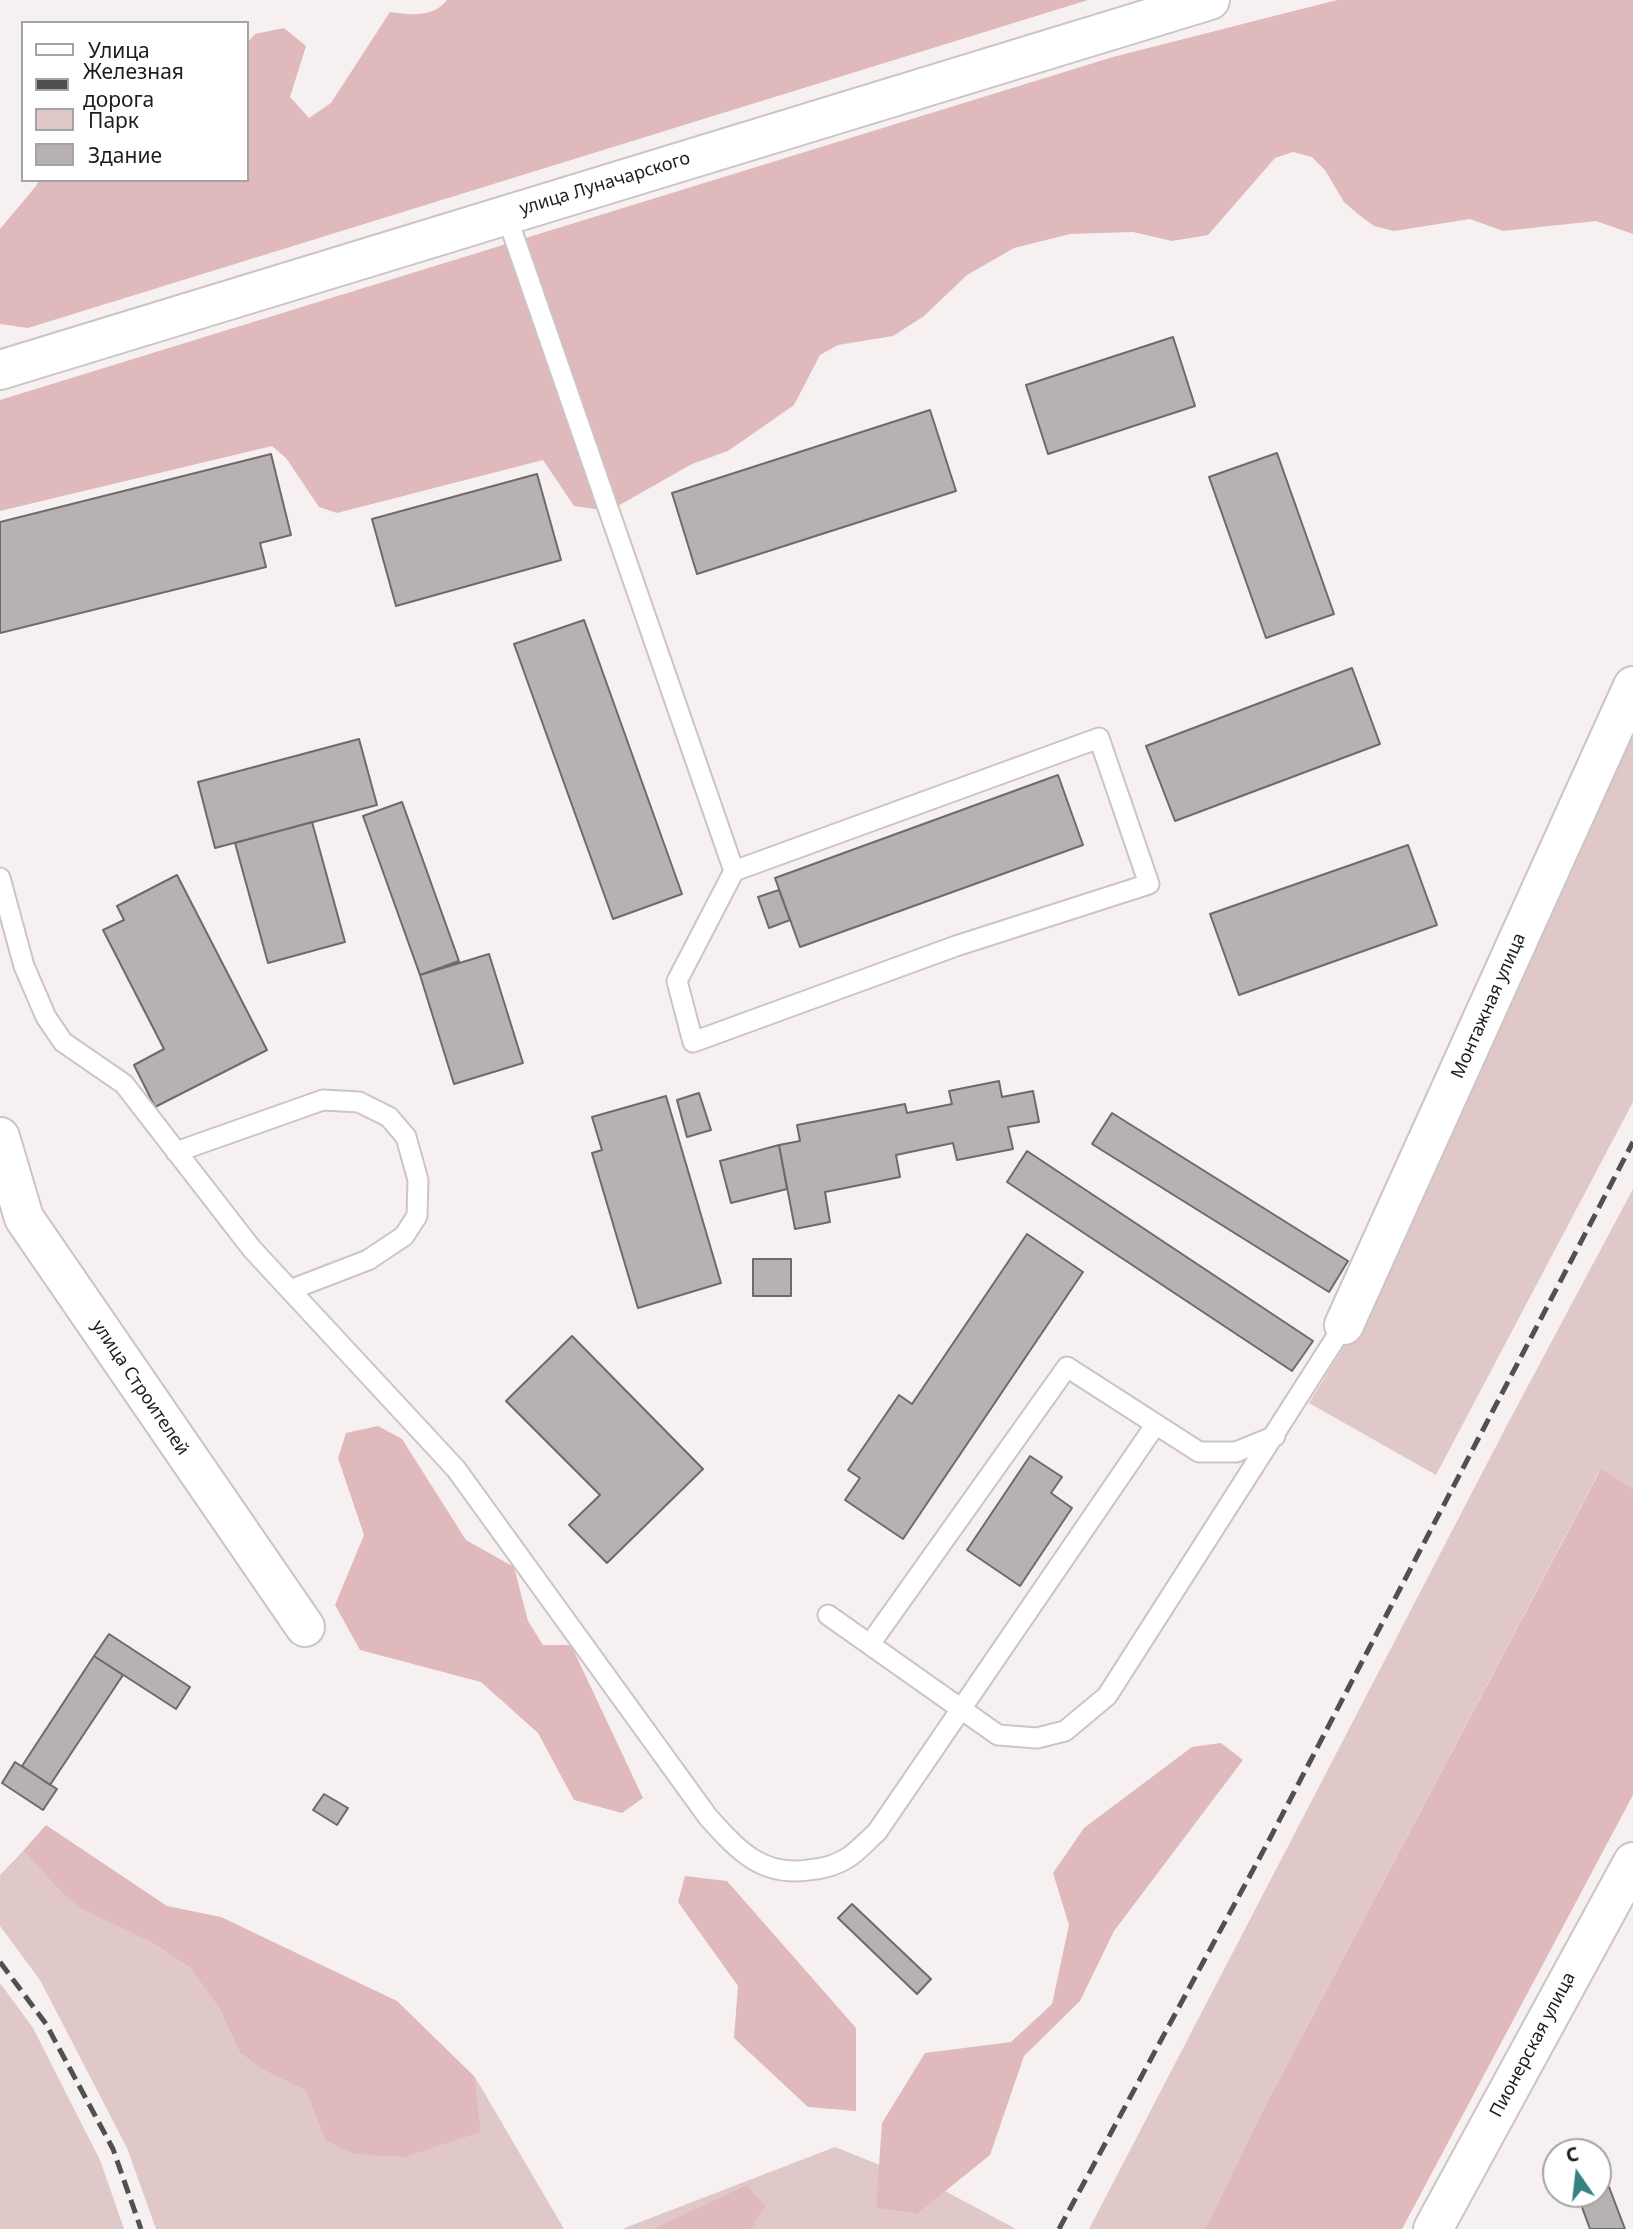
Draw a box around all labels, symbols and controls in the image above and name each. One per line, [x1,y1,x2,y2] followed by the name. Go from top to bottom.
[21,21,248,182] legend
[88,36,150,64] text: Улица
[83,57,184,113] text: Железная дорога
[88,106,139,134] text: Парк
[88,141,162,169] text: Здание
[517,148,693,220] street label: улица Луначарского
[1447,930,1531,1082] street label: Монтажная улица
[87,1316,193,1460] street label: улица Строителей
[1486,1969,1580,2121] street label: Пионерская улица
[1542,2138,1612,2208] north arrow
[1563,2140,1581,2169] text: С

